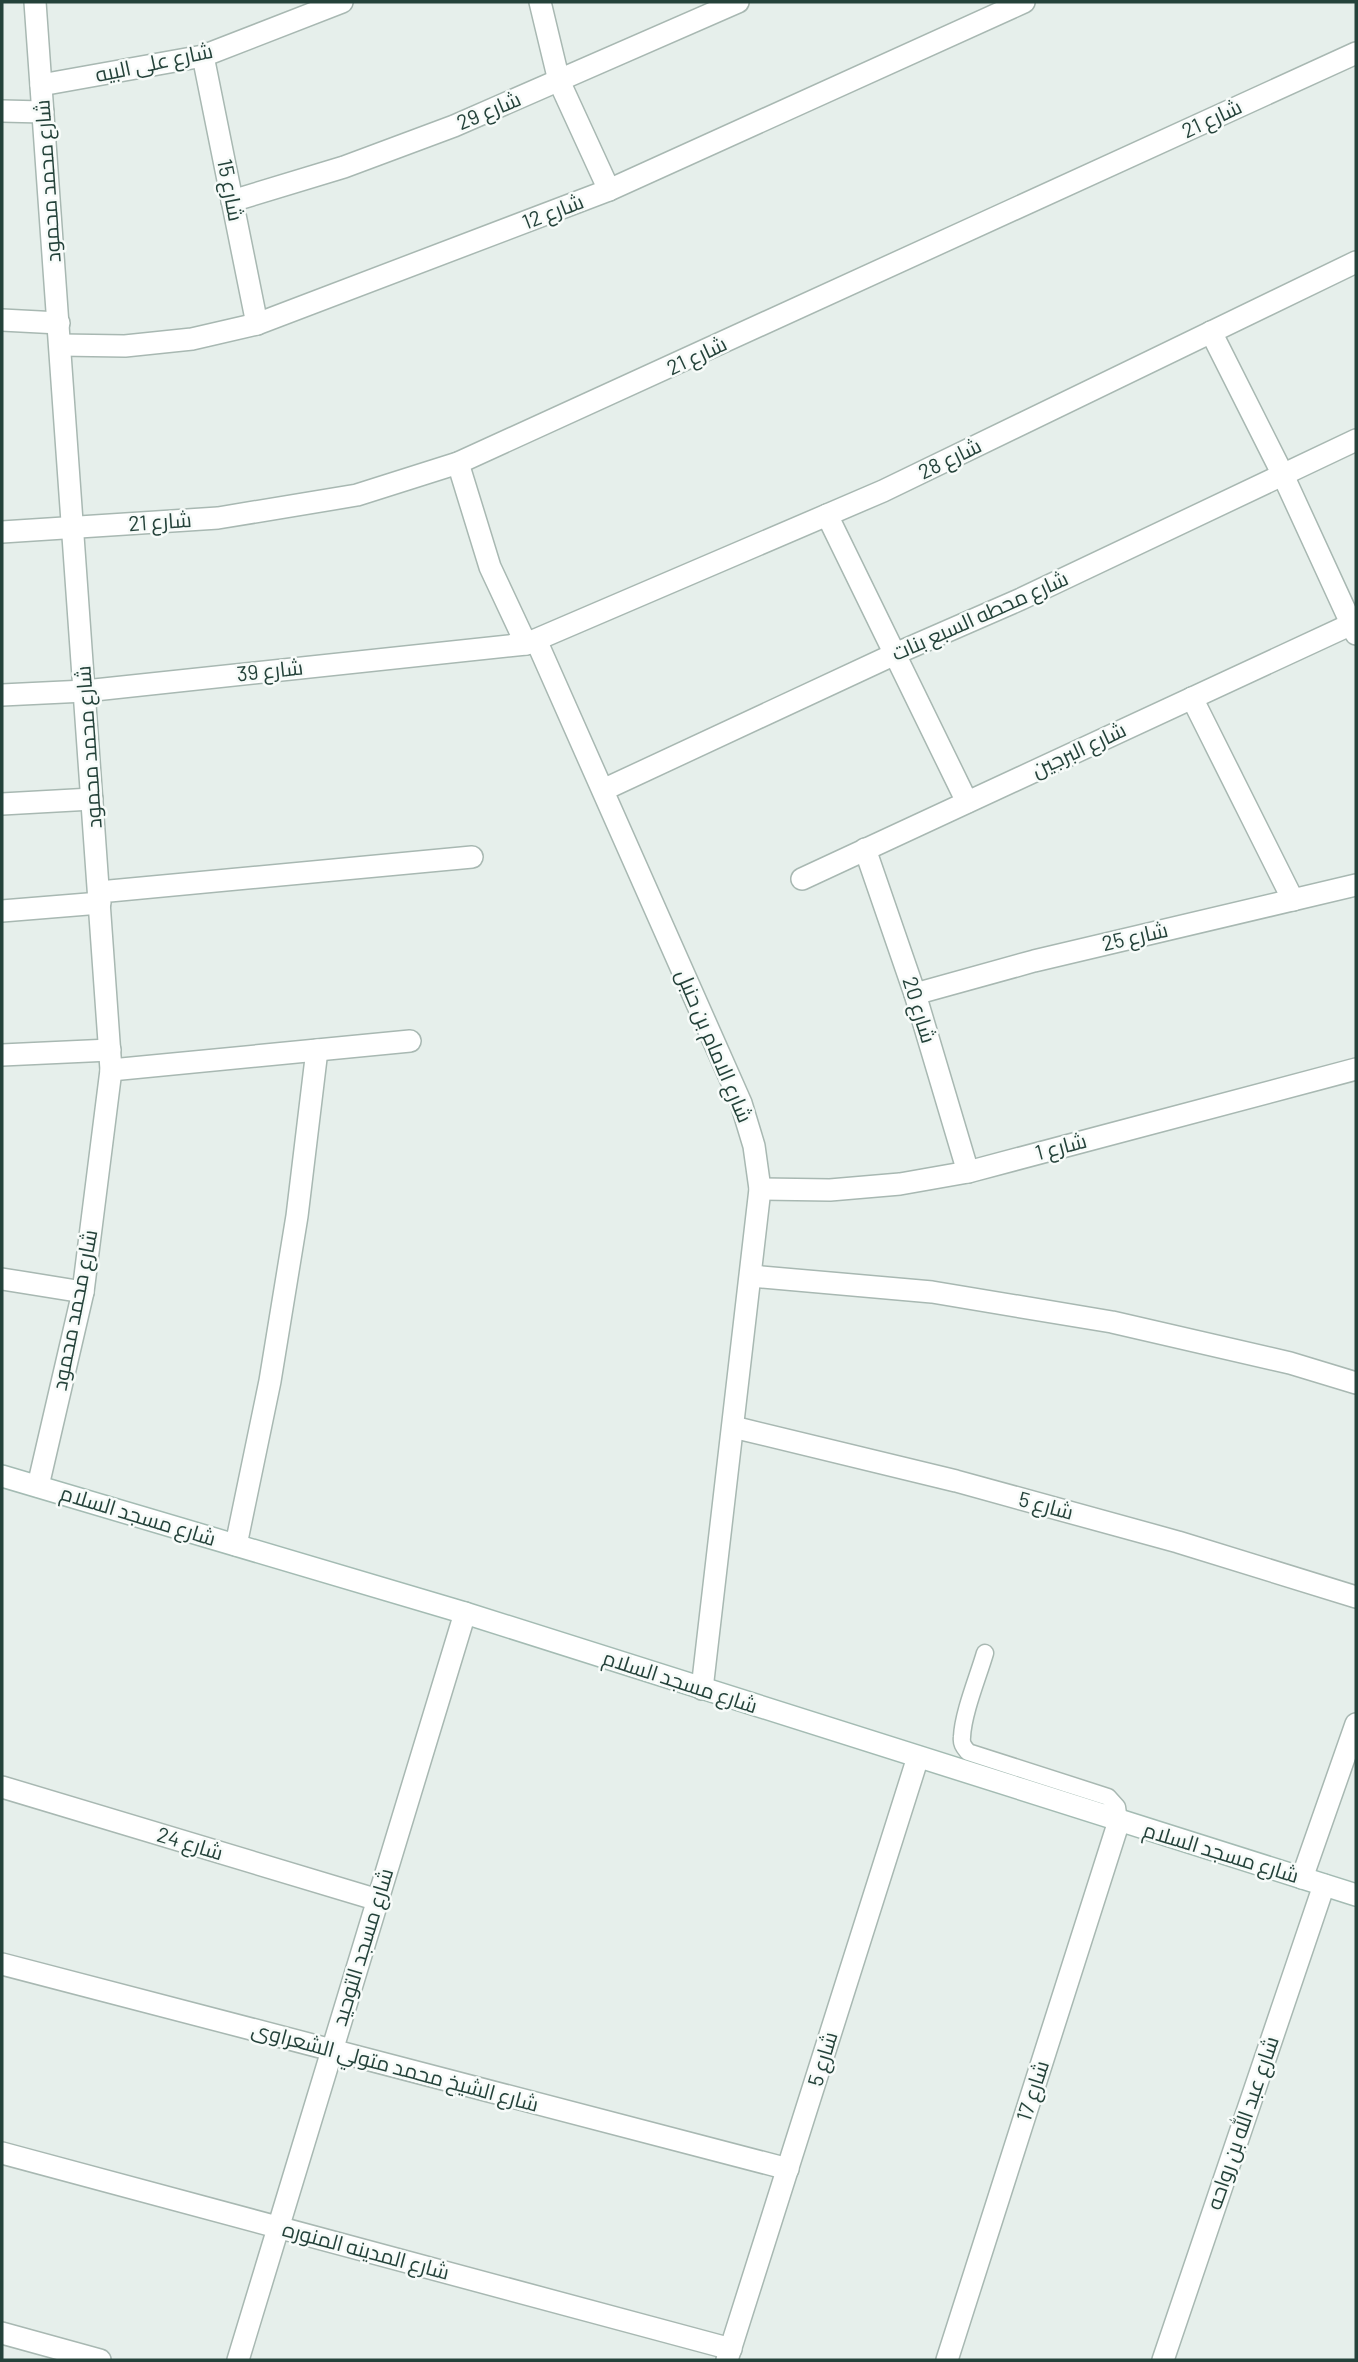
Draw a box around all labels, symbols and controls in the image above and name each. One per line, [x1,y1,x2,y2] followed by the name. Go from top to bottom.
[93,37,215,89] street label: شارع على البيه
[453,85,525,137] street label: شارع 29
[1177,93,1247,145] street label: شارع 21
[28,99,68,263] street label: شارع محمد محمود
[210,156,250,224] street label: شارع 15
[518,188,588,236] street label: شارع 12
[662,330,732,382] street label: شارع 21
[914,432,986,486] street label: شارع 28
[127,506,193,538] street label: شارع 21
[887,564,1073,668] street label: شارع محطه السبع بنات
[235,654,305,688] street label: شارع 39
[69,665,109,829] street label: شارع محمد محمود
[1027,716,1131,784] street label: شارع البرجين
[1099,916,1171,958] street label: شارع 25
[669,965,759,1127] street label: شارع الامام بن حنبل
[896,973,942,1047] street label: شارع 20
[1032,1127,1090,1167] street label: شارع 1
[46,1227,104,1393] street label: شارع محمد محمود
[57,1479,219,1553] street label: شارع مسجد السلام
[1015,1485,1077,1527] street label: شارع 5
[599,1644,761,1720] street label: شارع مسجد السلام
[1140,1816,1302,1890] street label: شارع مسجد السلام
[154,1821,226,1867] street label: شارع 24
[326,1865,400,2029] street label: شارع مسجد التوحيد
[248,2015,542,2121] street label: شارع الشيخ محمد متولي الشعراوى
[801,2028,845,2090] street label: شارع 5
[1200,2032,1286,2214] street label: شارع عبد الله بن رواحه
[1010,2057,1056,2125] street label: شارع 17
[280,2215,452,2287] street label: شارع المدينه المنوره

